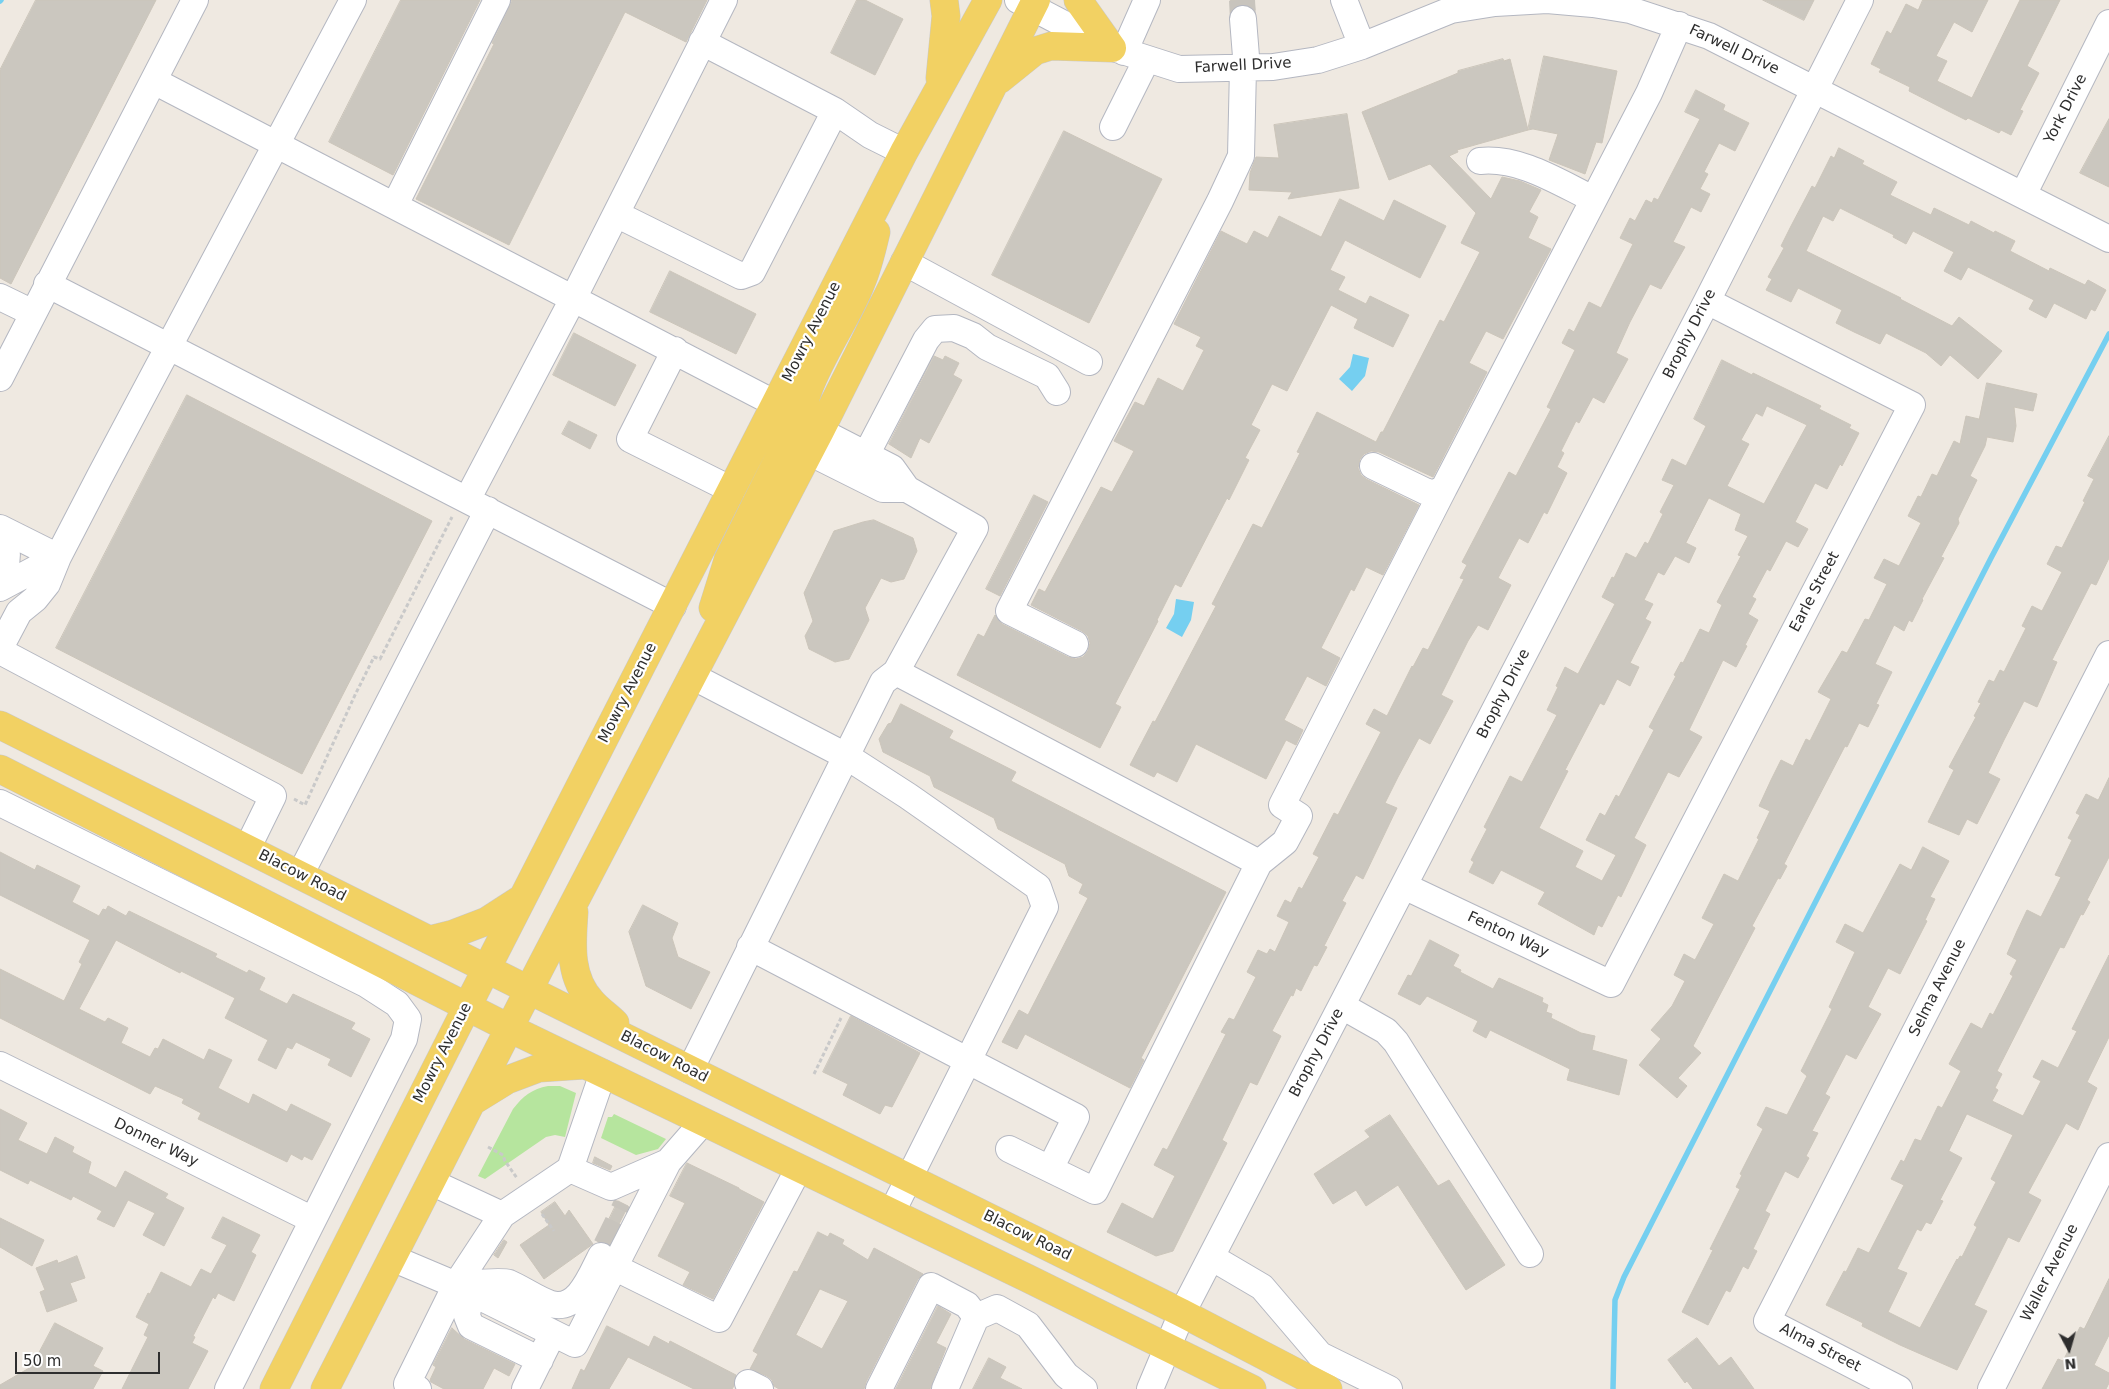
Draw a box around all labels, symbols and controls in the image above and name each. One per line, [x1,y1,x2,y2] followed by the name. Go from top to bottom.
[1686,21,1782,79] street label: Farwell Drive
[1194,54,1292,78] street label: Farwell Drive
[2041,71,2091,147] street label: York Drive
[779,279,845,385] street label: Mowry Avenue
[1660,286,1720,382] street label: Brophy Drive
[1786,549,1844,635] street label: Earle Street
[595,640,661,746] street label: Mowry Avenue
[1474,646,1534,742] street label: Brophy Drive
[255,846,349,906] street label: Blacow Road
[1464,908,1552,962] street label: Fenton Way
[1906,936,1970,1040] street label: Selma Avenue
[410,1000,476,1106] street label: Mowry Avenue
[1286,1006,1348,1100] street label: Brophy Drive
[617,1027,711,1087] street label: Blacow Road
[111,1115,201,1171] street label: Donner Way
[980,1207,1074,1265] street label: Blacow Road
[2018,1221,2082,1325] street label: Waller Avenue
[1776,1320,1864,1376] street label: Alma Street
[2044,1324,2094,1374] north arrow
[18,1342,162,1374] scale bar
[23,1352,61,1370] text: 50 m
[2064,1355,2077,1372] text: N

